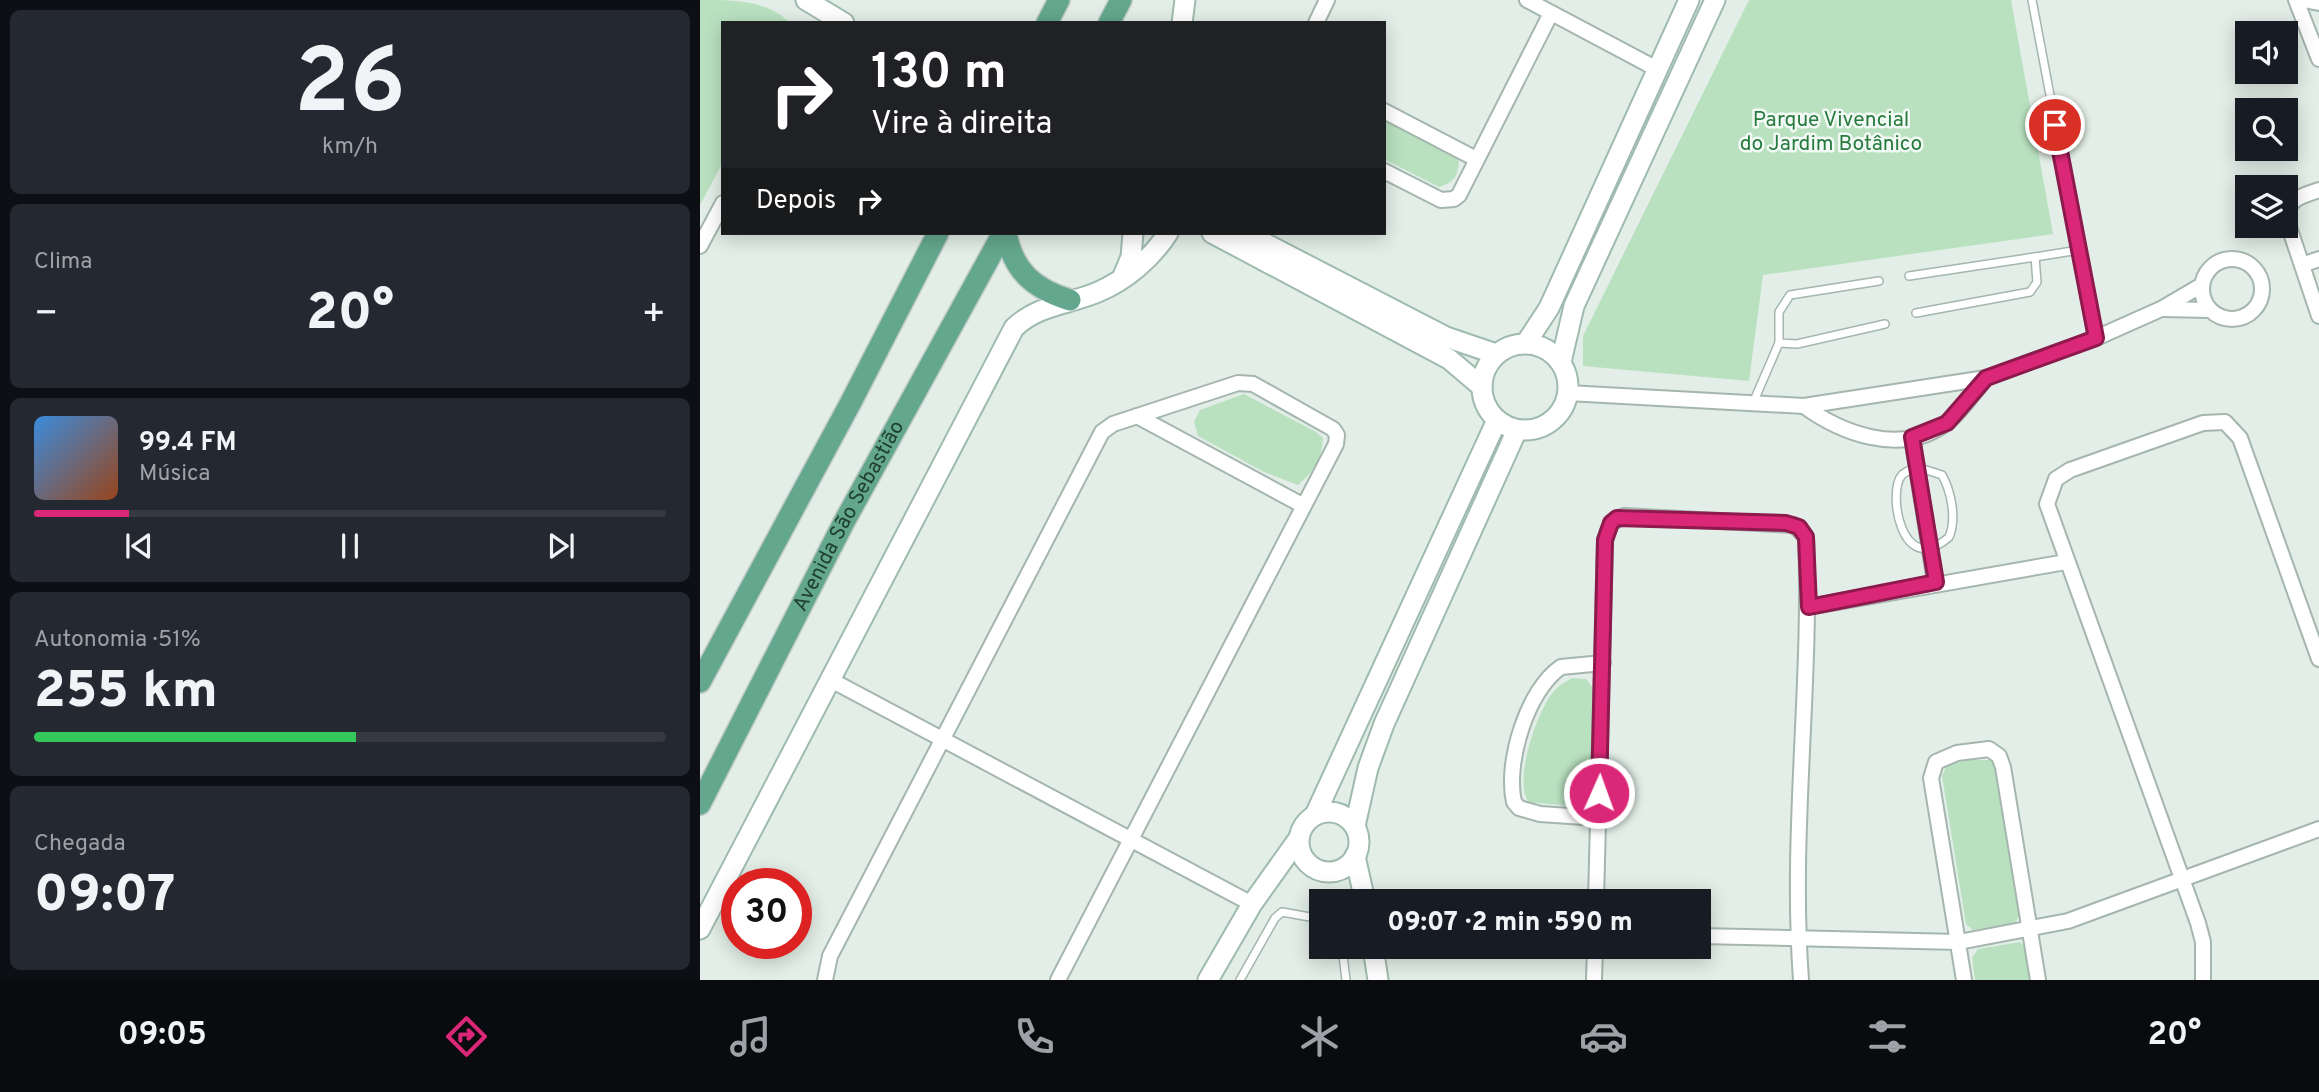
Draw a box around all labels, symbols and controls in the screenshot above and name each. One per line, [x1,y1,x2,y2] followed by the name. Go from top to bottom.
[2235,21,2298,238] map controls
[2235,21,2298,84] button: sound
[294,30,406,145] text: 26
[871,44,1007,106] text: 130 m
[756,49,847,140] icon: right
[2025,95,2085,155] pin
[2235,98,2298,161] button: search
[871,105,1052,145] text: Vire à direita
[2036,106,2074,144] icon: arrive
[1740,107,1922,158] park label: Parque Vivencial do Jardim Botânico
[322,133,378,162] text: km/h
[2235,175,2298,238] button: layers
[850,182,888,220] icon: right
[756,185,836,218] text: Depois
[34,248,92,277] text: Clima
[306,282,394,348] text: 20°
[34,291,59,340] text: −
[641,291,666,340] text: +
[787,416,911,616] street label: Avenida São Sebastião
[139,427,236,460] text: 99.4 FM
[139,460,210,489] text: Música
[120,527,158,565] icon: previous
[331,527,369,565] icon: pause
[542,527,580,565] icon: next
[34,626,201,655] text: Autonomia · 51%
[34,660,218,726] text: 255 km
[1562,756,1636,830] position arrow
[34,830,126,859] text: Chegada
[34,864,175,930] text: 09:07
[721,868,812,959] speed limit sign: 30
[1387,907,1633,940] text: 09:07 · 2 min · 590 m
[442,1012,491,1061] icon: directions
[726,1012,775,1061] icon: music
[1010,1012,1059,1061] icon: phone
[1295,1012,1344,1061] icon: climate
[1579,1012,1628,1061] icon: car
[1863,1012,1912,1061] icon: filters
[118,1016,207,1056] text: 09:05
[2147,1016,2201,1056] text: 20°

